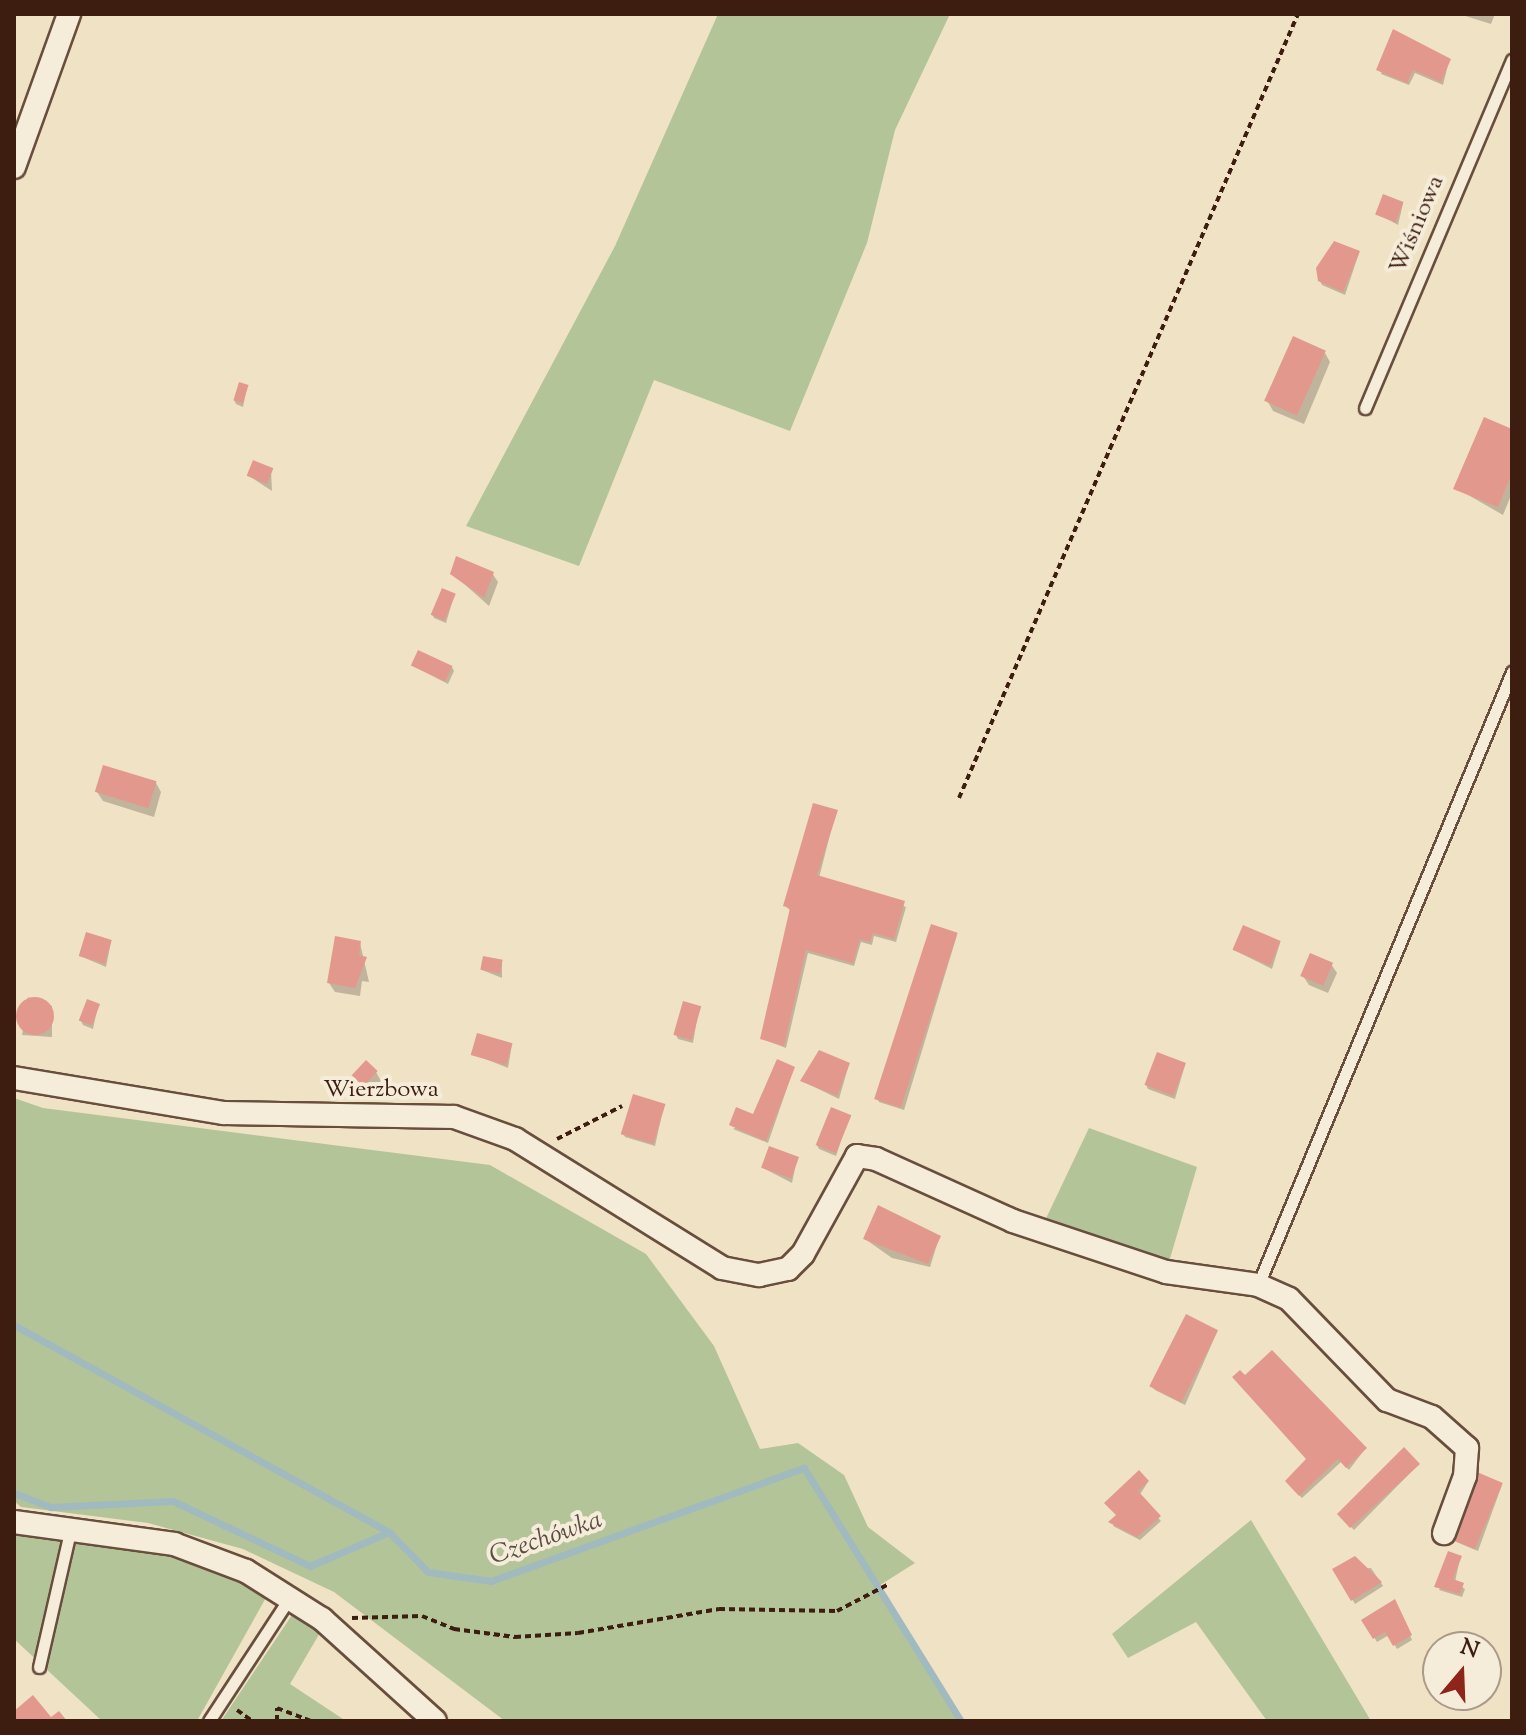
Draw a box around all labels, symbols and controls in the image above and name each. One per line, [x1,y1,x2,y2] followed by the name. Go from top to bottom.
[1384,172,1452,278] street label: Wiśniowa
[323,1077,439,1105] street label: Wierzbowa
[486,1505,606,1573] water label: Czechówka
[1422,1631,1502,1711] north arrow
[1456,1632,1483,1668] text: N

